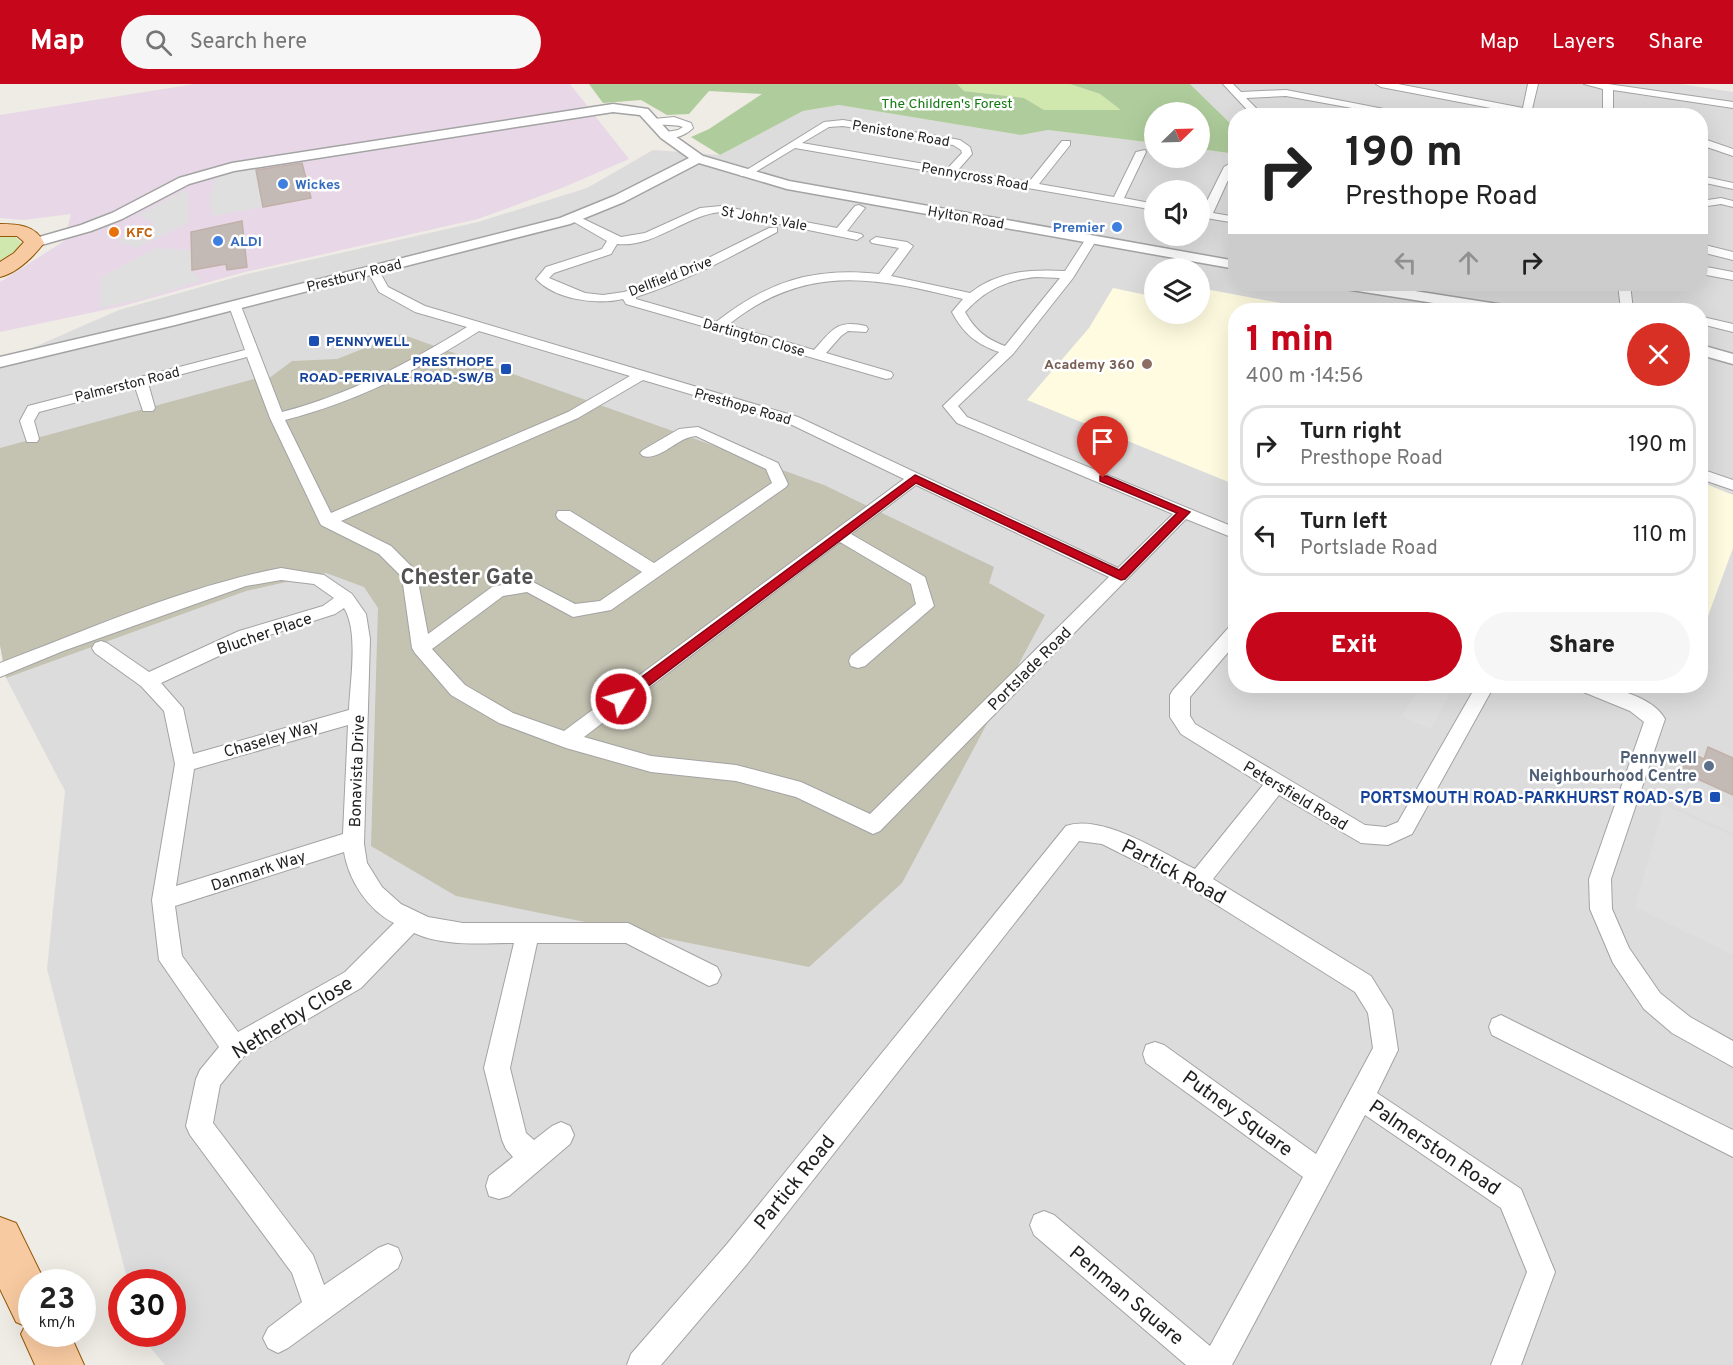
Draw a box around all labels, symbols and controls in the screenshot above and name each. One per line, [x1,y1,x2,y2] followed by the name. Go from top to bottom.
[121,15,541,69] search box
[30,24,85,60] text: Map
[142,26,175,59] icon: search
[190,29,307,56] text: Search here
[1480,29,1519,56] text: Map
[1552,29,1615,56] text: Layers
[1648,29,1703,56] text: Share
[881,96,1013,113] park label: The Children's Forest
[1144,102,1210,168] north arrow
[1144,102,1210,324] map controls
[851,118,951,151] street label: Penistone Road
[1345,128,1463,181] text: 190 m
[1246,132,1324,210] icon: right
[920,160,1030,195] street label: Pennycross Road
[276,177,290,191] marker: Wickes
[295,177,341,194] place label: Wickes
[1144,180,1210,246] button: sound
[1345,180,1538,214] text: Presthope Road
[926,203,1005,234] street label: Hylton Road
[719,204,808,235] street label: St John's Vale
[1053,220,1105,237] place label: Premier
[1110,220,1124,234] marker: Premier
[107,225,121,239] marker: KFC
[126,225,153,242] place label: KFC
[211,234,225,248] marker: ALDI
[230,234,262,251] place label: ALDI
[1389,246,1422,279] icon: left
[1452,246,1485,279] icon: ahead
[1515,246,1548,279] icon: right
[626,254,715,301] street label: Dellfield Drive
[305,256,404,296] street label: Prestbury Road
[1144,258,1210,324] button: layers
[701,316,807,361] street label: Dartington Close
[1246,318,1334,364] text: 1 min
[1627,323,1690,386] button: close
[307,334,321,348] marker: PENNYWELL
[326,334,409,351] place label: PENNYWELL
[299,354,494,387] place label: PRESTHOPE ROAD-PERIVALE ROAD-SW/B
[1044,357,1135,374] place label: Academy 360
[1140,357,1154,371] marker: Academy 360
[499,362,513,376] marker: PRESTHOPE ROAD-PERIVALE ROAD-SW/B
[73,364,182,407] street label: Palmerston Road
[1246,364,1363,390] text: 400 m · 14:56
[692,385,793,429] street label: Presthope Road
[1077,416,1128,478] pin
[1300,419,1402,446] text: Turn right
[1086,425,1119,458] icon: arrive
[1249,429,1282,462] icon: right
[1628,432,1687,459] text: 190 m
[1300,446,1443,472] text: Presthope Road
[1300,509,1388,536] text: Turn left
[1249,519,1282,552] icon: left
[1633,522,1687,549] text: 110 m
[1300,536,1438,562] text: Portslade Road
[401,565,533,592] district label: Chester Gate
[214,609,315,661] street label: Blucher Place
[1246,612,1462,681] button: Exit
[1474,612,1690,681] button: Share
[984,623,1076,715] street label: Portslade Road
[589,667,653,731] position arrow
[346,714,370,828] street label: Bonavista Drive
[222,717,321,763] street label: Chaseley Way
[1529,749,1697,787] place label: Pennywell Neighbourhood Centre
[1239,758,1351,836] street label: Petersfield Road
[1702,759,1716,773] marker: Pennywell Neighbourhood Centre
[1360,789,1703,809] place label: PORTSMOUTH ROAD-PARKHURST ROAD-S/B
[1708,790,1722,804] marker: PORTSMOUTH ROAD-PARKHURST ROAD-S/B
[1116,834,1230,911] street label: Partick Road
[209,847,309,897] street label: Danmark Way
[228,971,358,1066] street label: Netherby Close
[1176,1066,1297,1164] street label: Putney Square
[1363,1095,1505,1202] street label: Palmerston Road
[749,1130,842,1236] street label: Partick Road
[1063,1241,1188,1352] street label: Penman Square
[108,1269,186,1347] speed limit sign: 30
[39,1282,75,1319] text: 23
[39,1314,75,1333] text: km/h

